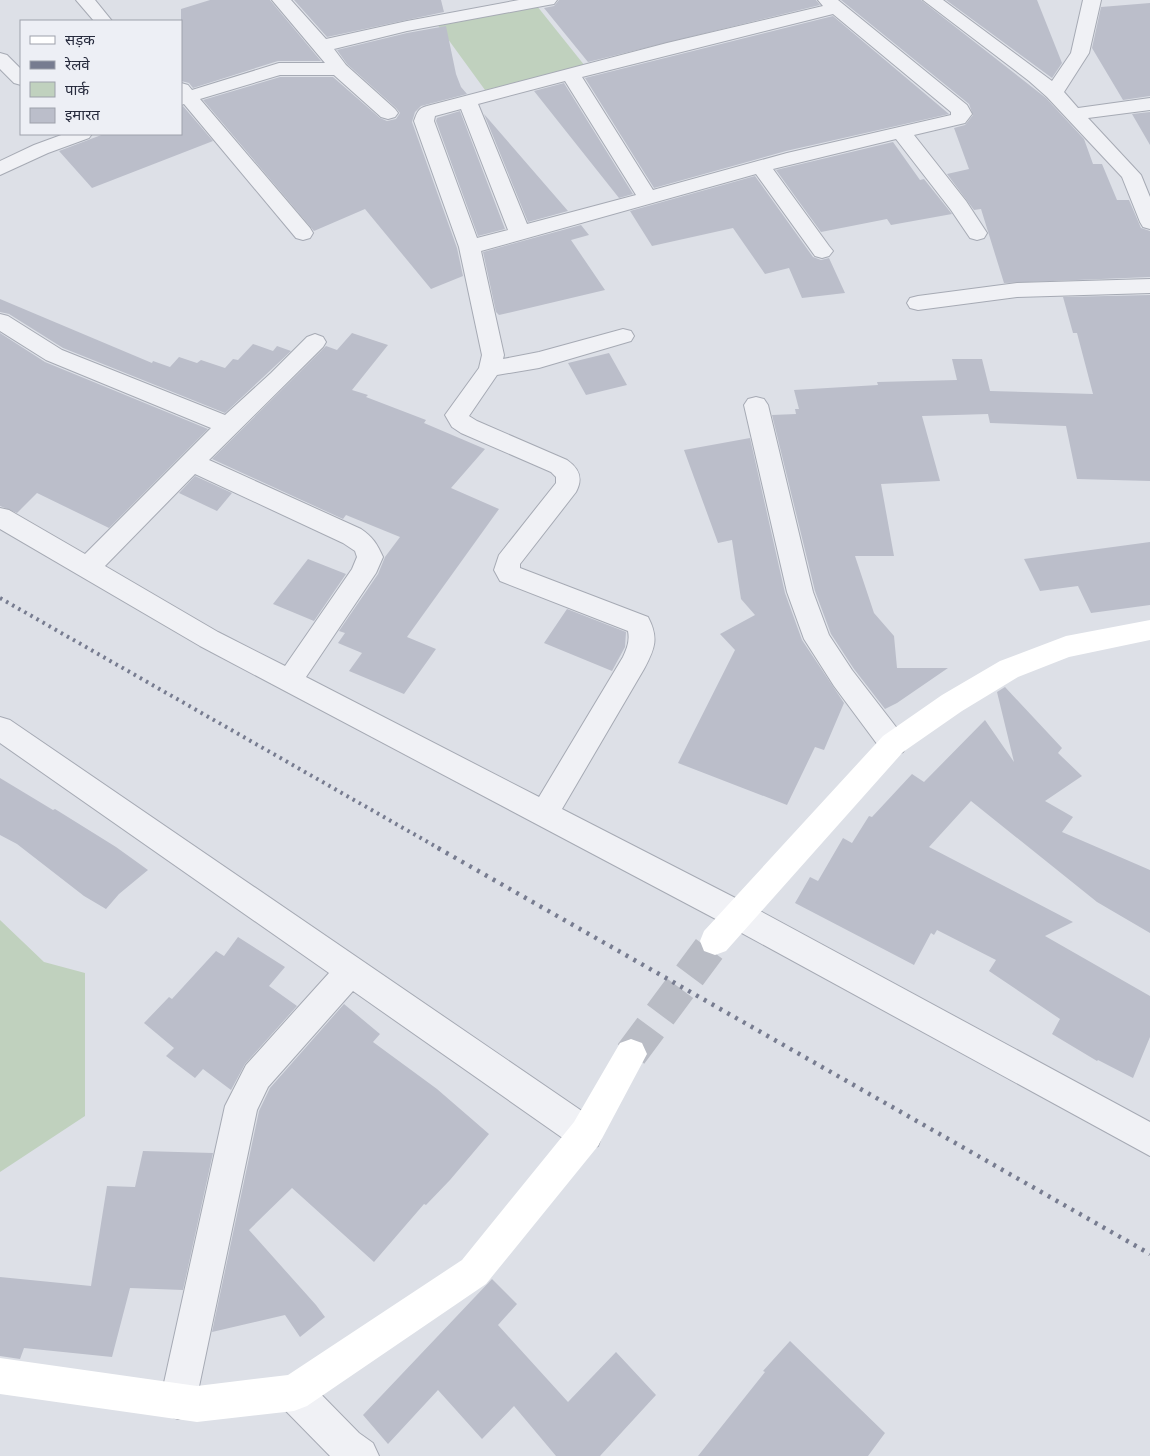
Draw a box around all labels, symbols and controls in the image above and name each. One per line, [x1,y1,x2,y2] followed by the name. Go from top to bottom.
[20,20,182,135] legend
[65,31,95,48] text: सड़क
[64,56,90,73] text: रेलवे
[65,81,89,98] text: पार्क
[65,106,100,123] text: इमारत

